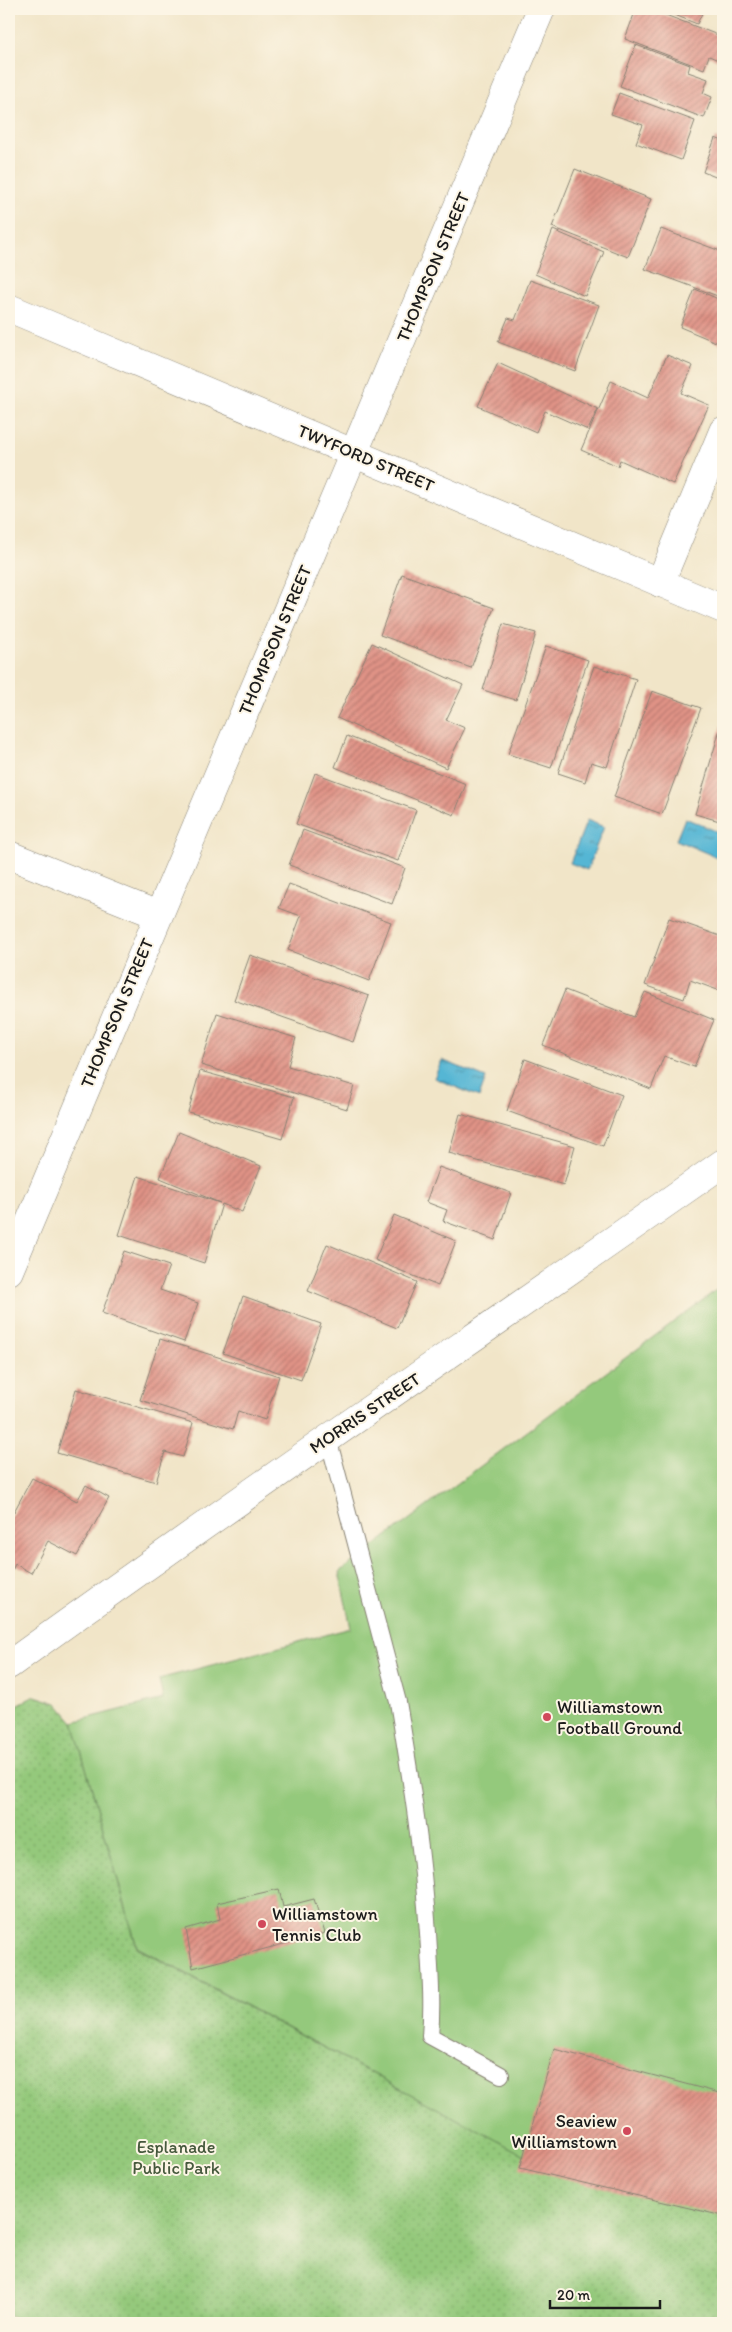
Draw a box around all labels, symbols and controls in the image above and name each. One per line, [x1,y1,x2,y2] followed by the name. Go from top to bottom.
[392,189,474,345] street label: THOMPSON STREET
[294,419,438,497] street label: TWYFORD STREET
[234,562,316,718] street label: THOMPSON STREET
[76,935,158,1091] street label: THOMPSON STREET
[305,1368,425,1458] street label: MORRIS STREET
[557,1696,682,1739] place label: Williamstown Football Ground
[541,1711,553,1723] marker: Williamstown Football Ground
[272,1903,378,1946] place label: Williamstown Tennis Club
[256,1918,268,1930] marker: Williamstown Tennis Club
[511,2110,617,2153] place label: Seaview Williamstown
[621,2125,633,2137] marker: Seaview Williamstown
[132,2136,220,2179] park label: Esplanade Public Park
[550,2277,660,2309] scale bar
[557,2286,591,2304] text: 20 m

